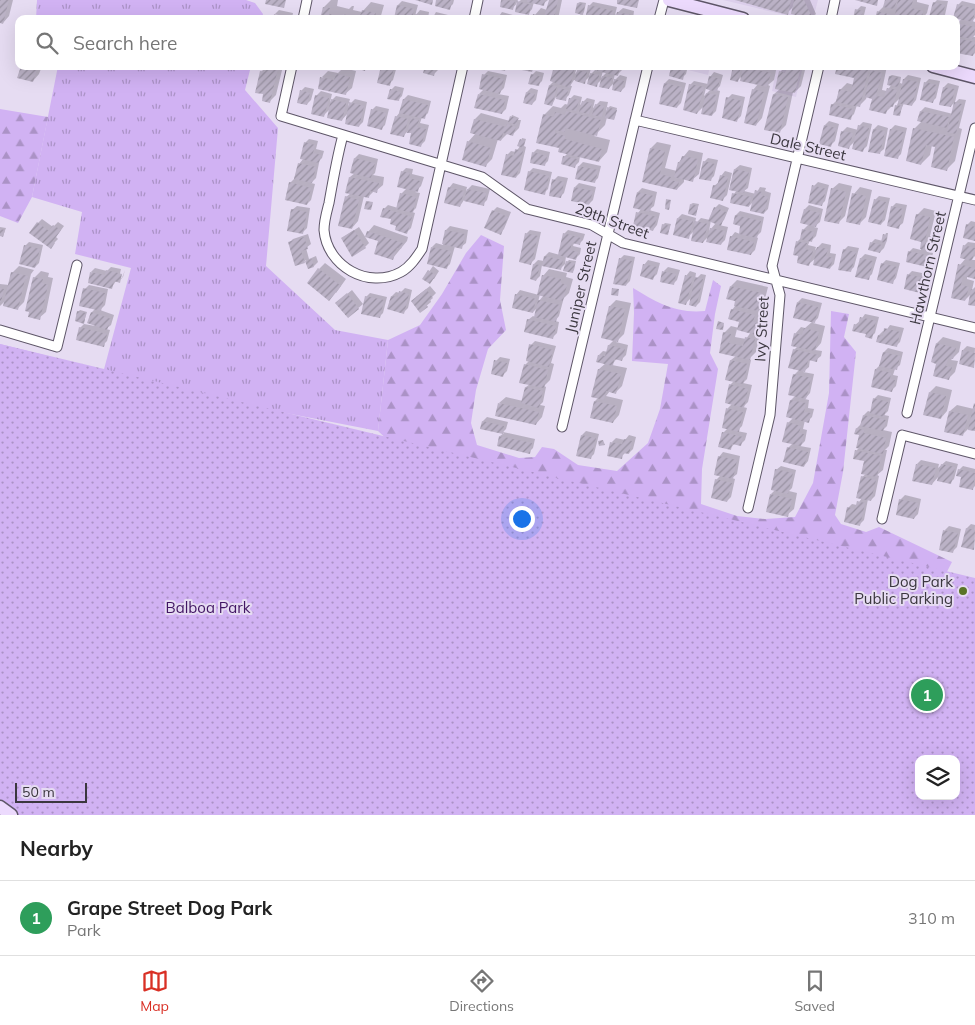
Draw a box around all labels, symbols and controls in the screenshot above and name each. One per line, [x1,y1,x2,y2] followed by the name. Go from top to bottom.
[15,15,960,70] search box
[33,29,61,57] icon: search
[73,31,177,55] text: Search here
[768,129,848,164] street label: Dale Street
[573,198,652,243] street label: 29th Street
[905,209,950,326] street label: Hawthorn Street
[561,239,600,335] street label: Juniper Street
[750,296,773,362] street label: Ivy Street
[509,506,535,532] your location
[854,572,953,608] place label: Dog Park Public Parking
[957,585,969,597] marker: Dog Park Public Parking
[166,598,251,617] park label: Balboa Park
[911,676,943,714] pin: 1
[915,755,960,800] map controls
[915,755,960,800] button: layers
[15,780,88,803] scale bar
[22,783,55,801] text: 50 m
[20,835,93,861] text: Nearby
[67,896,272,920] text: Grape Street Dog Park
[31,908,41,928] text: 1
[908,908,955,928] text: 310 m
[67,920,101,940] text: Park
[140,967,169,1015] tab: Map
[449,967,514,1015] tab: Directions
[794,967,835,1015] tab: Saved

